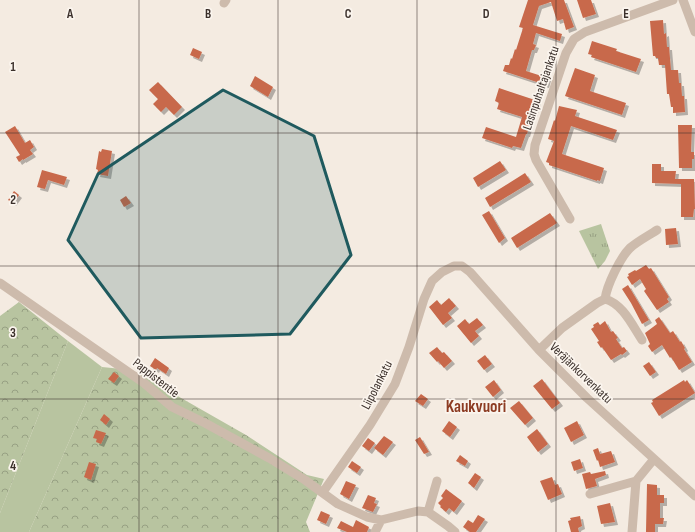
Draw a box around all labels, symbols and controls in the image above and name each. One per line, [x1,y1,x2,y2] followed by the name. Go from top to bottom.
[66,6,74,22] text: A
[205,6,211,22] text: B
[345,6,352,22] text: C
[483,6,490,22] text: D
[623,6,629,22] text: E
[519,44,563,132] street label: Lasinpuhaltajankatu
[10,59,16,75] text: 1
[10,192,16,208] text: 2
[10,325,16,341] text: 3
[546,339,616,407] street label: Veräjänkorvenkatu
[130,355,182,401] street label: Pappistentie
[358,358,396,412] street label: Liipolankatu
[446,397,506,417] district label: Kaukvuori
[10,458,16,474] text: 4

